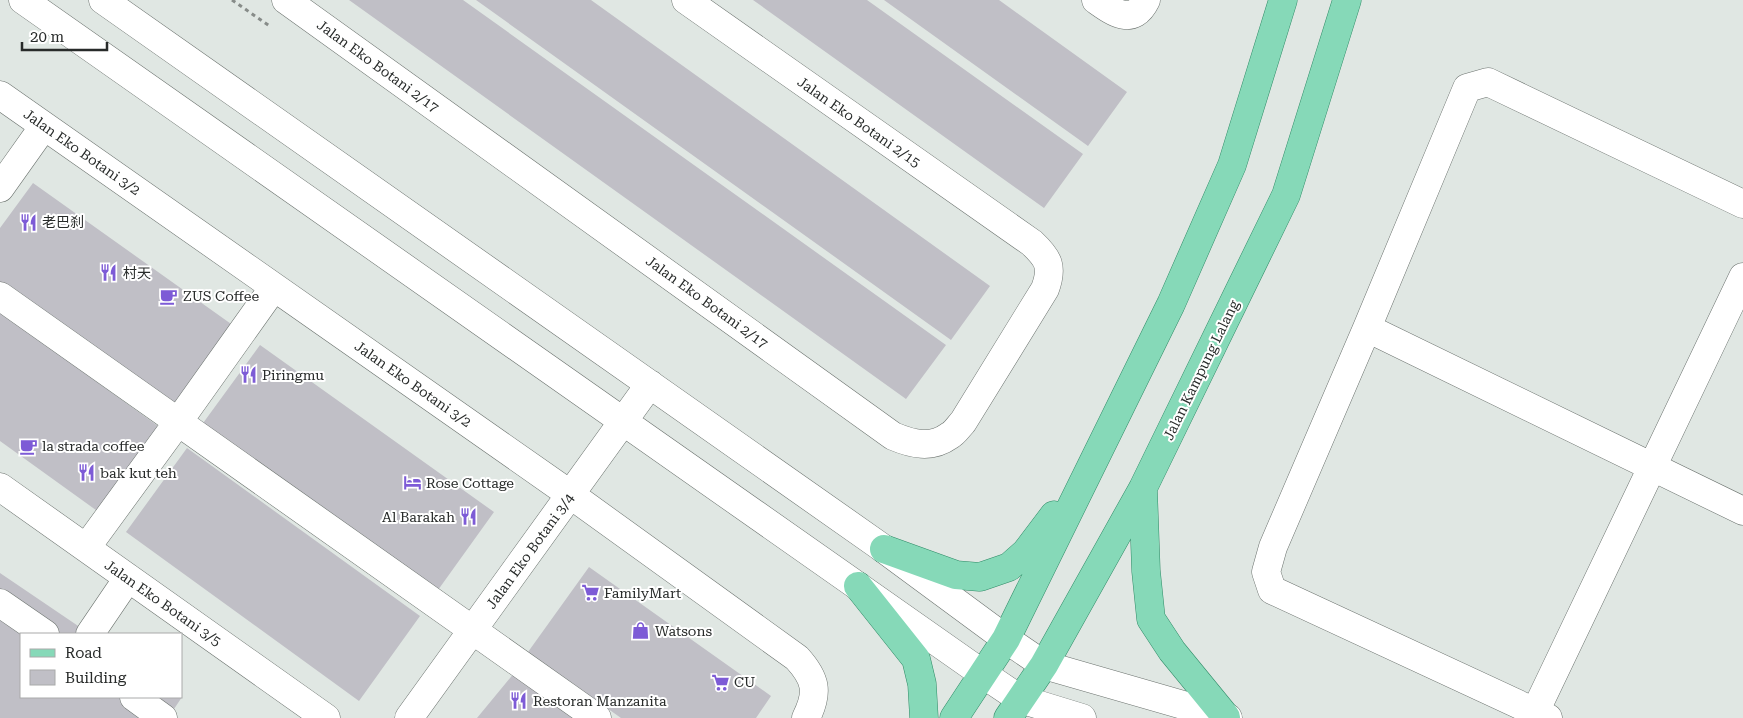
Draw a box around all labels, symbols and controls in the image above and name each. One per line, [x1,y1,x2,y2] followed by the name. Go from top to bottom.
[314,16,442,116] street label: Jalan Eko Botani 2/17
[22,20,108,52] scale bar
[30,28,65,46] text: 20 m
[794,73,924,171] street label: Jalan Eko Botani 2/15
[21,106,143,198] street label: Jalan Eko Botani 3/2
[18,212,38,232] restaurant icon: 老巴刹
[42,214,84,230] place label: 老巴刹
[643,252,771,352] street label: Jalan Eko Botani 2/17
[99,263,119,283] restaurant icon: 村天
[123,265,151,281] place label: 村天
[159,286,179,306] cafe icon: ZUS Coffee
[183,288,260,304] place label: ZUS Coffee
[1160,297,1242,443] street label: Jalan Kampung Lalang
[352,338,474,430] street label: Jalan Eko Botani 3/2
[238,365,258,385] restaurant icon: Piringmu
[262,367,324,383] place label: Piringmu
[18,436,38,456] cafe icon: la strada coffee
[42,438,145,454] place label: la strada coffee
[76,463,96,483] restaurant icon: bak kut teh
[100,465,177,481] place label: bak kut teh
[402,473,422,493] hotel icon: Rose Cottage
[426,475,514,491] place label: Rose Cottage
[483,490,577,612] street label: Jalan Eko Botani 3/4
[459,507,479,527] restaurant icon: Al Barakah
[382,509,455,525] place label: Al Barakah
[102,557,224,649] street label: Jalan Eko Botani 3/5
[580,583,600,603] supermarket icon: FamilyMart
[604,585,681,601] place label: FamilyMart
[631,621,651,641] shop icon: Watsons
[655,623,712,639] place label: Watsons
[20,633,182,698] legend
[65,644,102,662] text: Road
[65,669,127,687] text: Building
[710,672,730,692] supermarket icon: CU
[734,674,755,690] place label: CU
[509,691,529,711] restaurant icon: Restoran Manzanita
[533,693,667,709] place label: Restoran Manzanita

